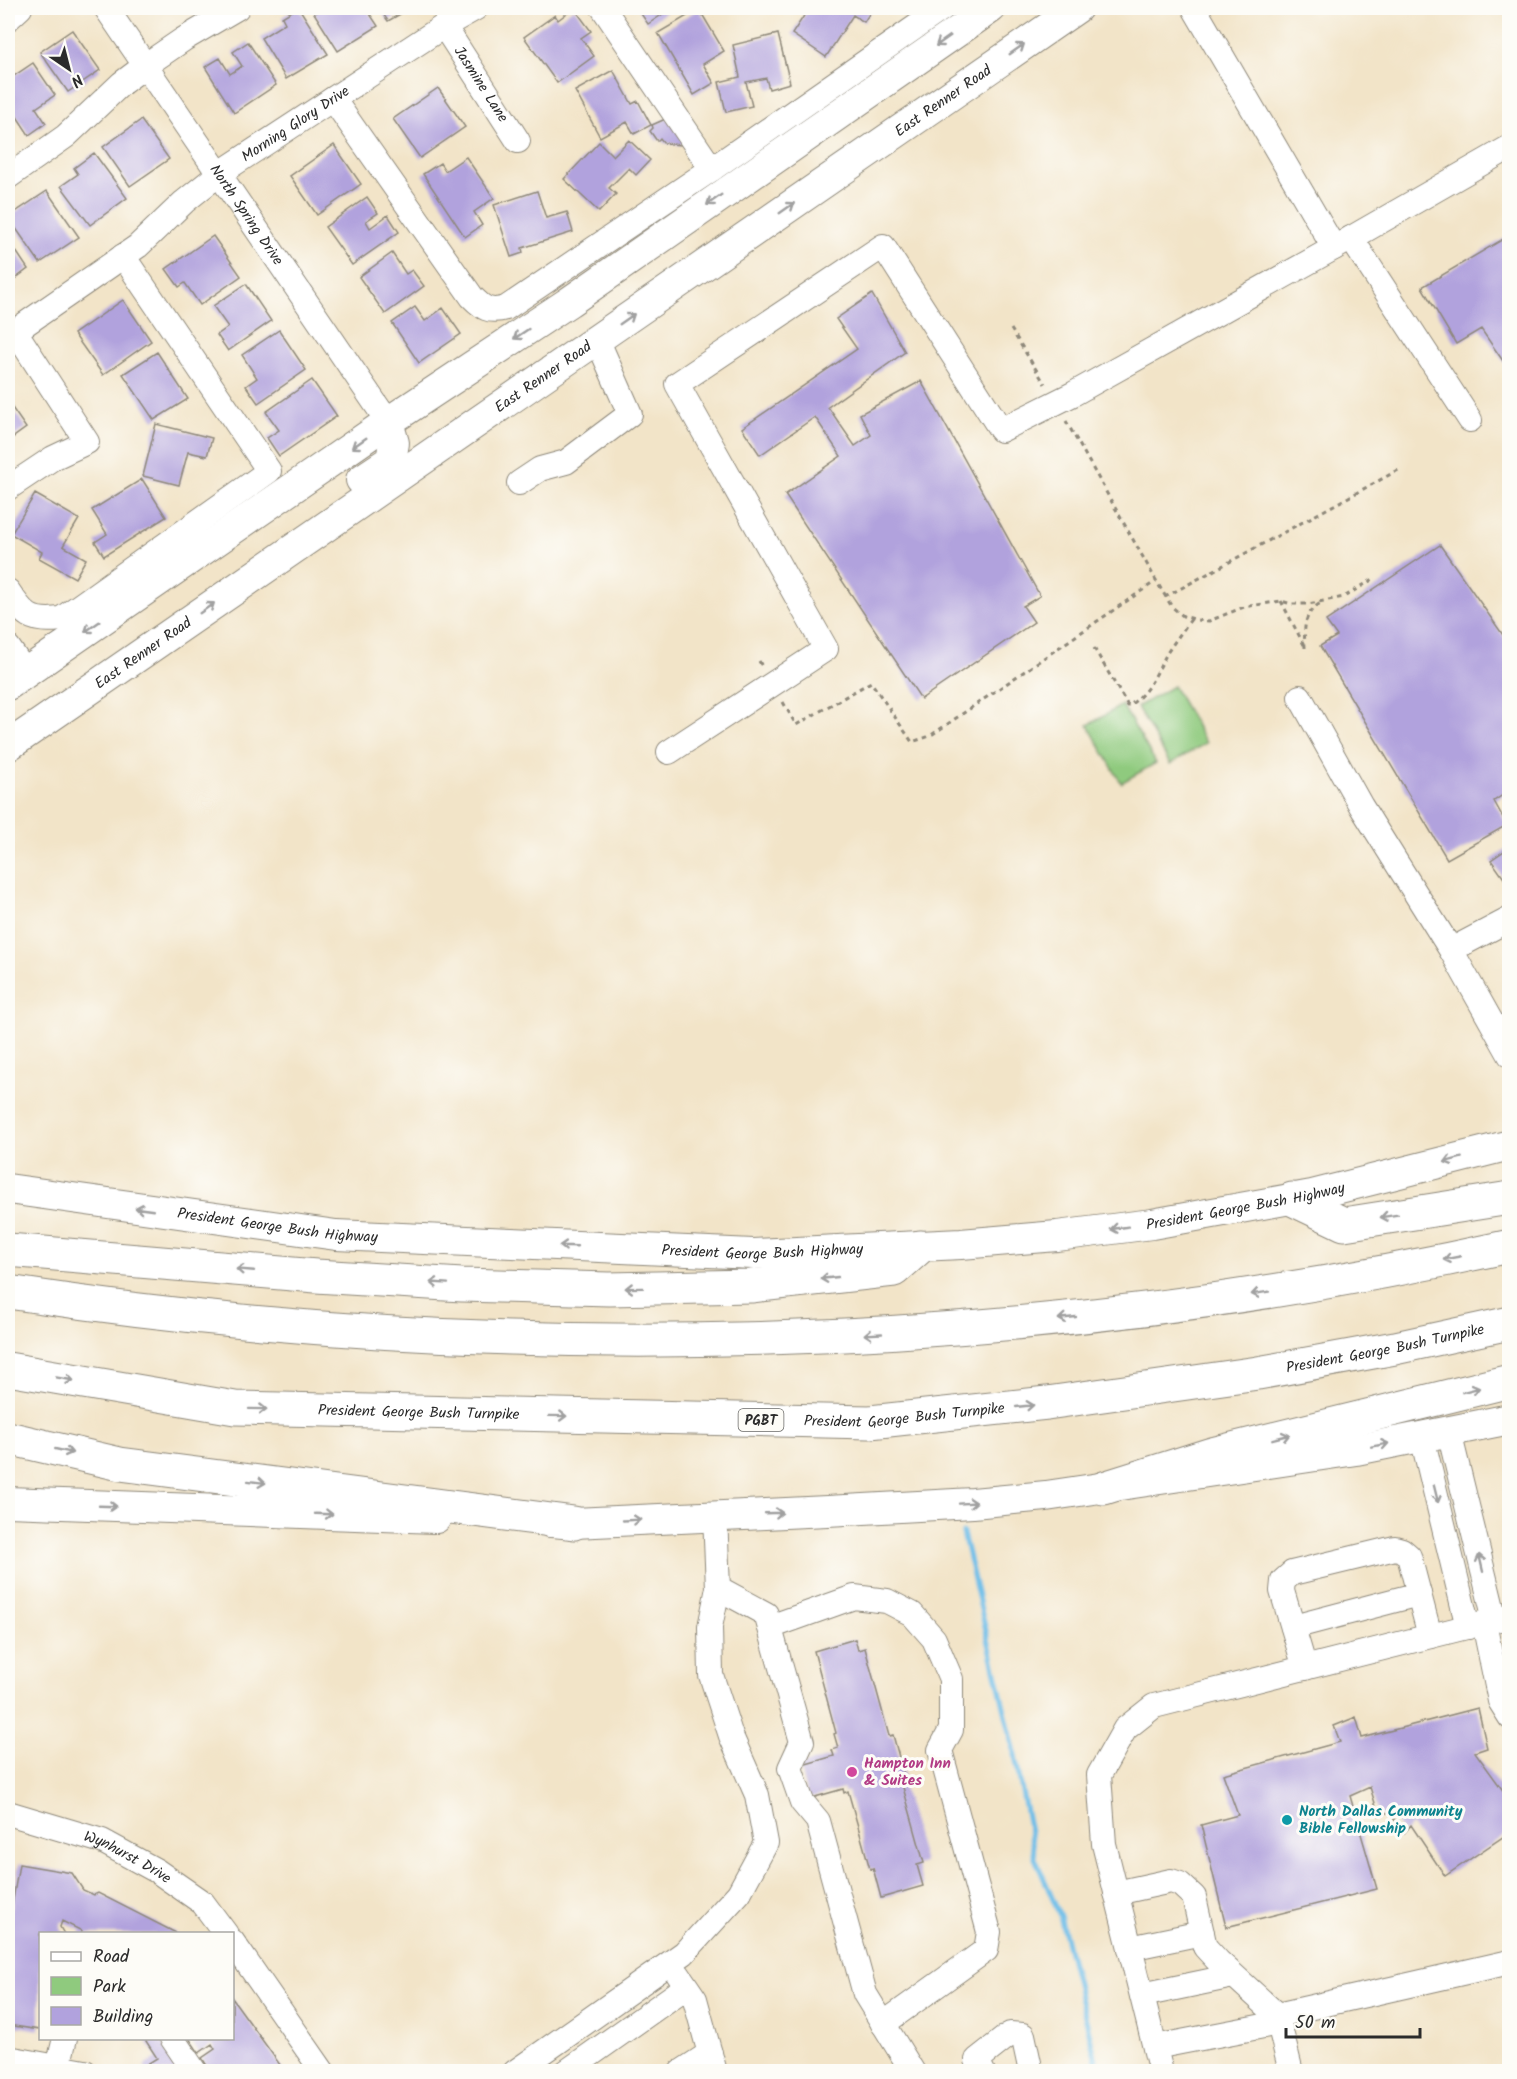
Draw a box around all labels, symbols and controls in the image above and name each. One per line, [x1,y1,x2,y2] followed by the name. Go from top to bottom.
[935,35,951,47] one-way arrow
[39,39,99,99] north arrow
[447,42,514,128] street label: Jasmine Lane
[1008,43,1024,55] one-way arrow
[890,59,997,144] street label: East Renner Road
[65,67,88,93] text: N
[237,80,355,169] street label: Morning Glory Drive
[203,160,289,271] street label: North Spring Drive
[706,194,722,206] one-way arrow
[778,202,795,214] one-way arrow
[618,313,634,325] one-way arrow
[513,328,529,340] one-way arrow
[490,335,597,420] street label: East Renner Road
[351,437,367,449] one-way arrow
[198,602,214,614] one-way arrow
[90,611,197,696] street label: East Renner Road
[84,621,100,633] one-way arrow
[1444,1155,1463,1166] one-way arrow
[1145,1176,1348,1238] street label: President George Bush Highway
[176,1202,379,1250] street label: President George Bush Highway
[134,1203,154,1214] one-way arrow
[1380,1211,1400,1222] one-way arrow
[1109,1223,1129,1234] one-way arrow
[661,1238,865,1267] street label: President George Bush Highway
[558,1241,578,1252] one-way arrow
[1443,1253,1463,1264] one-way arrow
[235,1264,255,1275] one-way arrow
[819,1273,839,1284] one-way arrow
[430,1278,450,1289] one-way arrow
[625,1282,645,1294] one-way arrow
[1251,1287,1271,1298] one-way arrow
[1058,1313,1077,1324] one-way arrow
[1284,1318,1487,1381] street label: President George Bush Turnpike
[863,1328,883,1339] one-way arrow
[55,1373,75,1384] one-way arrow
[1461,1384,1480,1396] one-way arrow
[803,1397,1006,1435] street label: President George Bush Turnpike
[318,1399,520,1427] street label: President George Bush Turnpike
[1014,1400,1034,1411] one-way arrow
[247,1403,267,1415] one-way arrow
[738,1409,783,1431] road number: PGBT
[547,1410,567,1422] one-way arrow
[1271,1431,1290,1443] one-way arrow
[1370,1439,1390,1450] one-way arrow
[54,1446,74,1457] one-way arrow
[246,1477,266,1488] one-way arrow
[1430,1484,1442,1503] one-way arrow
[958,1497,978,1508] one-way arrow
[97,1500,117,1512] one-way arrow
[313,1508,333,1520] one-way arrow
[763,1508,783,1519] one-way arrow
[622,1514,642,1525] one-way arrow
[1475,1554,1487,1573] one-way arrow
[864,1752,951,1793] place label: Hampton Inn & Suites
[845,1765,859,1779] marker: Hampton Inn & Suites
[1299,1800,1463,1841] place label: North Dallas Community Bible Fellowship
[1280,1813,1294,1827] marker: North Dallas Community Bible Fellowship
[81,1825,176,1891] street label: Wynhurst Drive
[39,1932,234,2040] legend
[93,1943,130,1972] text: Road
[93,1973,126,2002] text: Park
[1286,2001,1420,2039] scale bar
[93,2003,153,2032] text: Building
[1295,2009,1335,2038] text: 50 m

